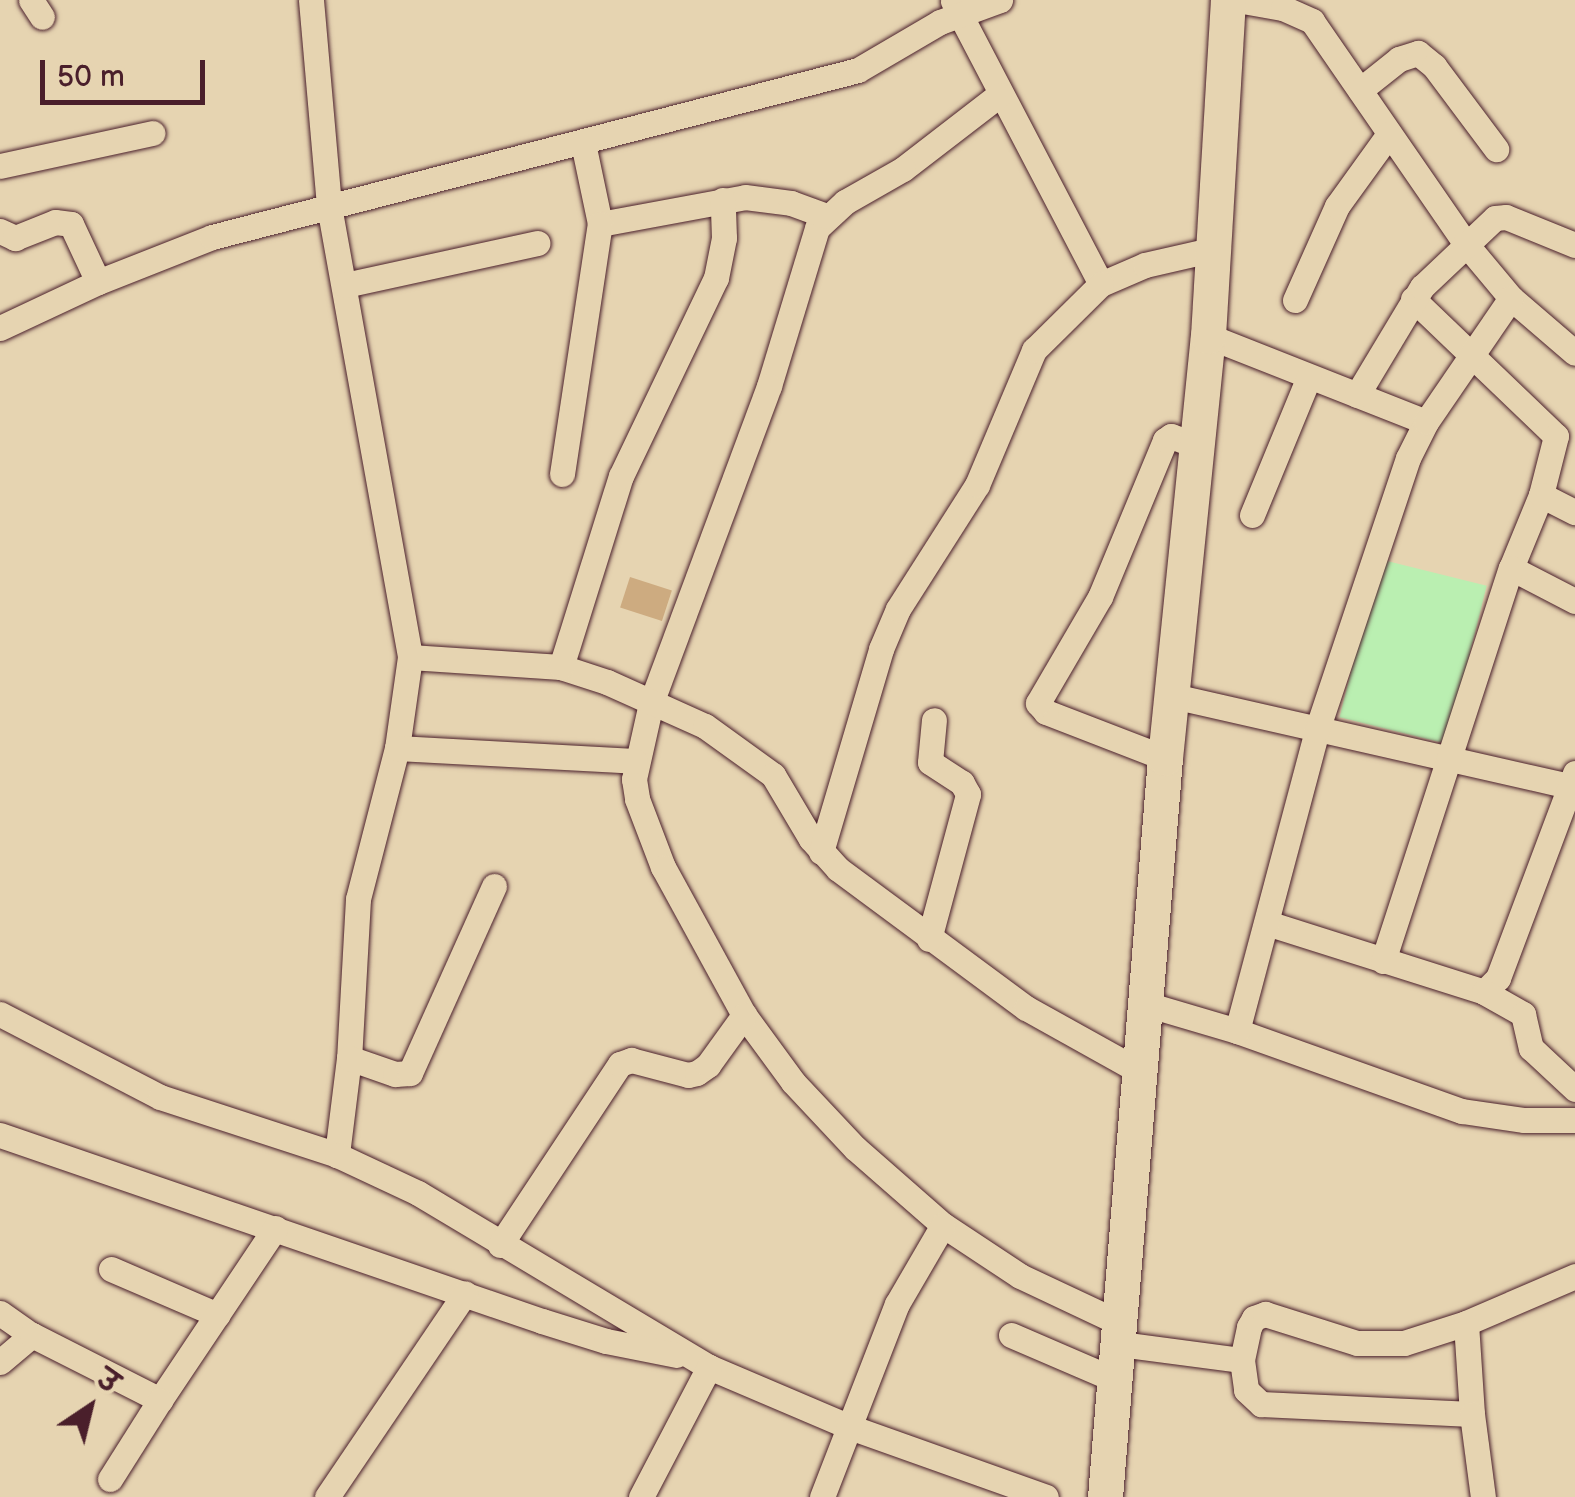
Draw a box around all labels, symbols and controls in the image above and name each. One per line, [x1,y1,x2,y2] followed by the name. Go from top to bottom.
[45,40,210,102] scale bar
[57,59,125,95] text: 50 m
[40,1357,140,1457] north arrow
[90,1363,125,1401] text: उ

